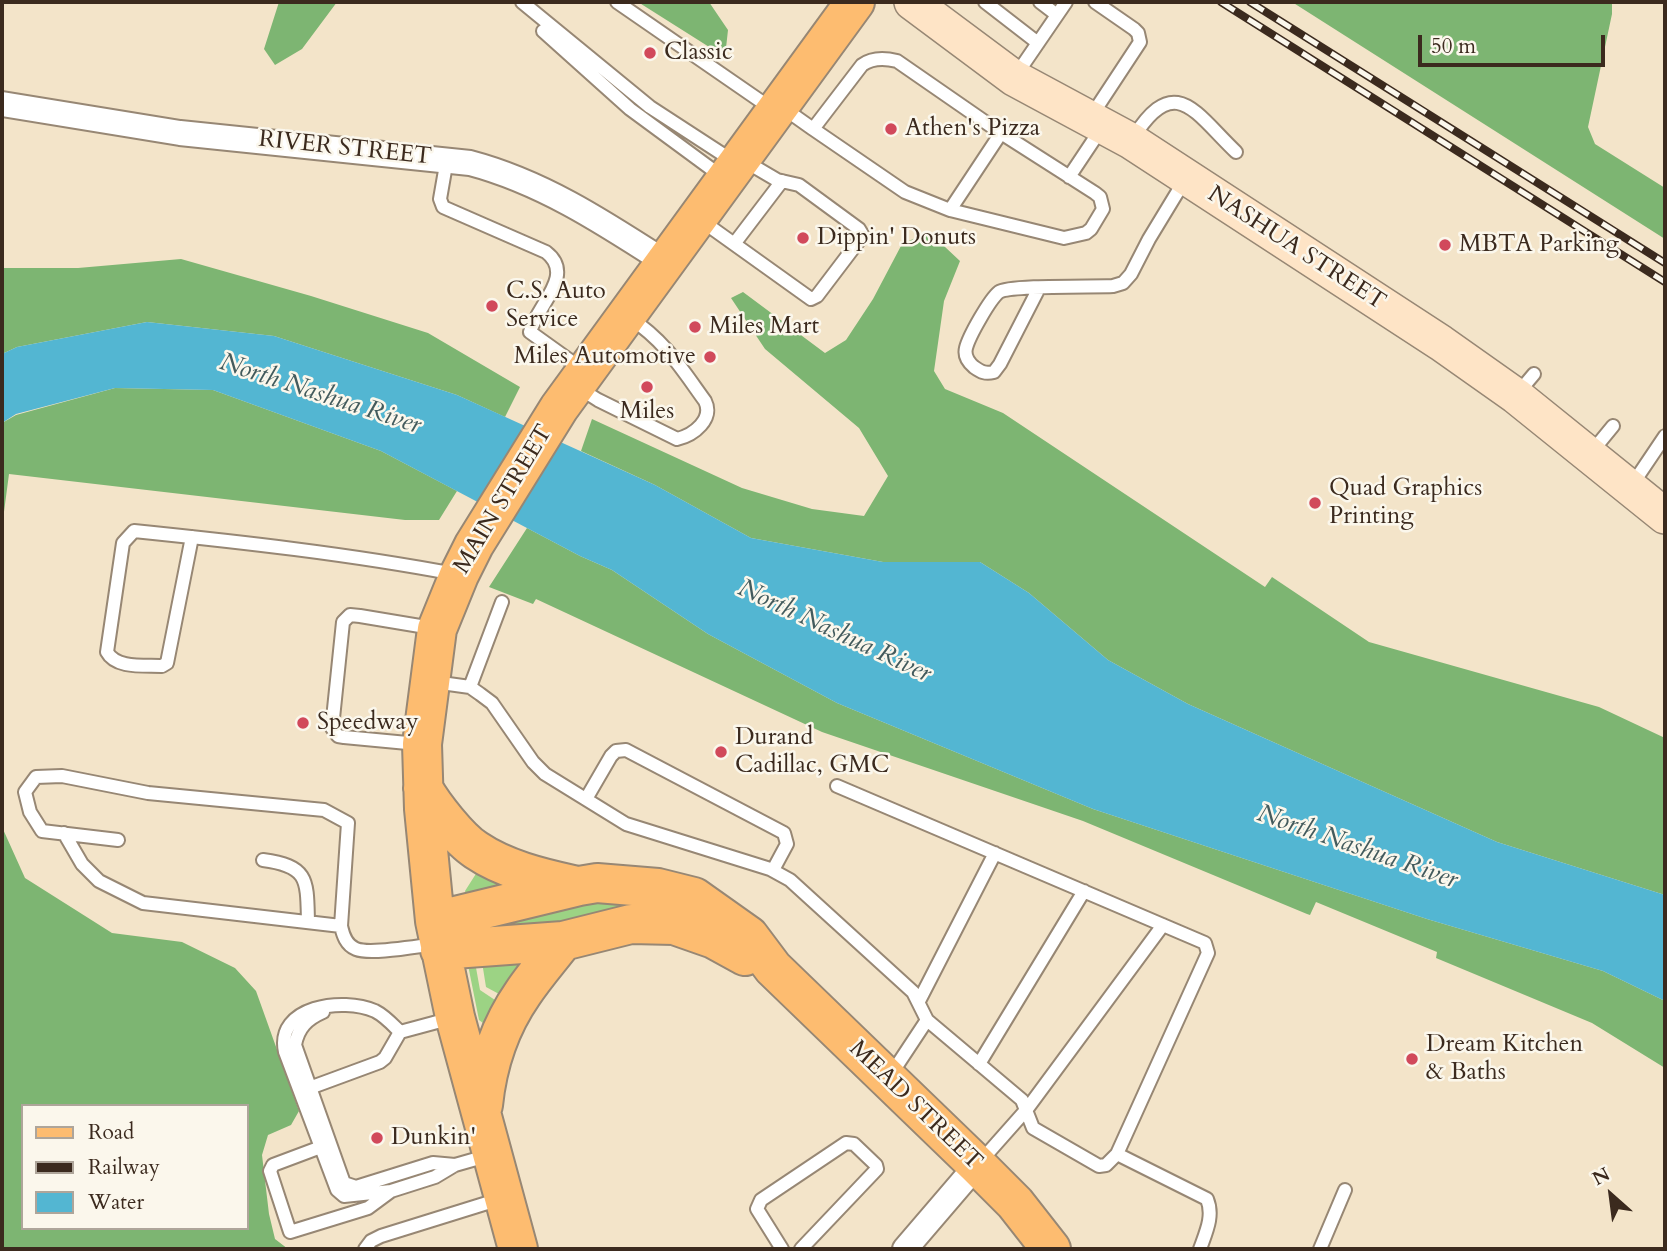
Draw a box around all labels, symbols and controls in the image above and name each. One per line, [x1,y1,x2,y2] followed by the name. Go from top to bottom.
[1422,21,1609,65] scale bar
[1431,32,1476,61] text: 50 m
[664,39,733,67] place label: Classic
[642,45,658,61] marker: Classic
[905,115,1040,143] place label: Athen's Pizza
[883,121,899,137] marker: Athen's Pizza
[257,126,433,172] street label: RIVER STREET
[1202,181,1390,317] street label: NASHUA STREET
[817,224,976,252] place label: Dippin' Donuts
[795,230,811,246] marker: Dippin' Donuts
[1459,231,1619,259] place label: MBTA Parking
[1437,237,1453,253] marker: MBTA Parking
[506,278,606,334] place label: C.S. Auto Service
[484,298,500,314] marker: C.S. Auto Service
[709,313,819,341] place label: Miles Mart
[687,319,703,335] marker: Miles Mart
[514,343,696,371] place label: Miles Automotive
[215,348,425,442] water label: North Nashua River
[702,349,718,365] marker: Miles Automotive
[639,379,655,395] marker: Miles
[620,398,674,426] place label: Miles
[448,420,560,580] street label: MAIN STREET
[1329,475,1482,531] place label: Quad Graphics Printing
[1307,495,1323,511] marker: Quad Graphics Printing
[732,574,936,690] water label: North Nashua River
[317,709,419,737] place label: Speedway
[295,715,311,731] marker: Speedway
[735,724,889,780] place label: Durand Cadillac, GMC
[713,744,729,760] marker: Durand Cadillac, GMC
[1253,799,1461,897] water label: North Nashua River
[1426,1031,1583,1087] place label: Dream Kitchen & Baths
[842,1035,988,1177] street label: MEAD STREET
[1404,1051,1420,1067] marker: Dream Kitchen & Baths
[21,1104,248,1230] legend
[88,1118,134,1147] text: Road
[391,1124,476,1152] place label: Dunkin'
[369,1130,385,1146] marker: Dunkin'
[88,1153,160,1182] text: Railway
[1576,1160,1646,1230] north arrow
[1588,1161,1615,1192] text: N
[88,1188,144,1217] text: Water

